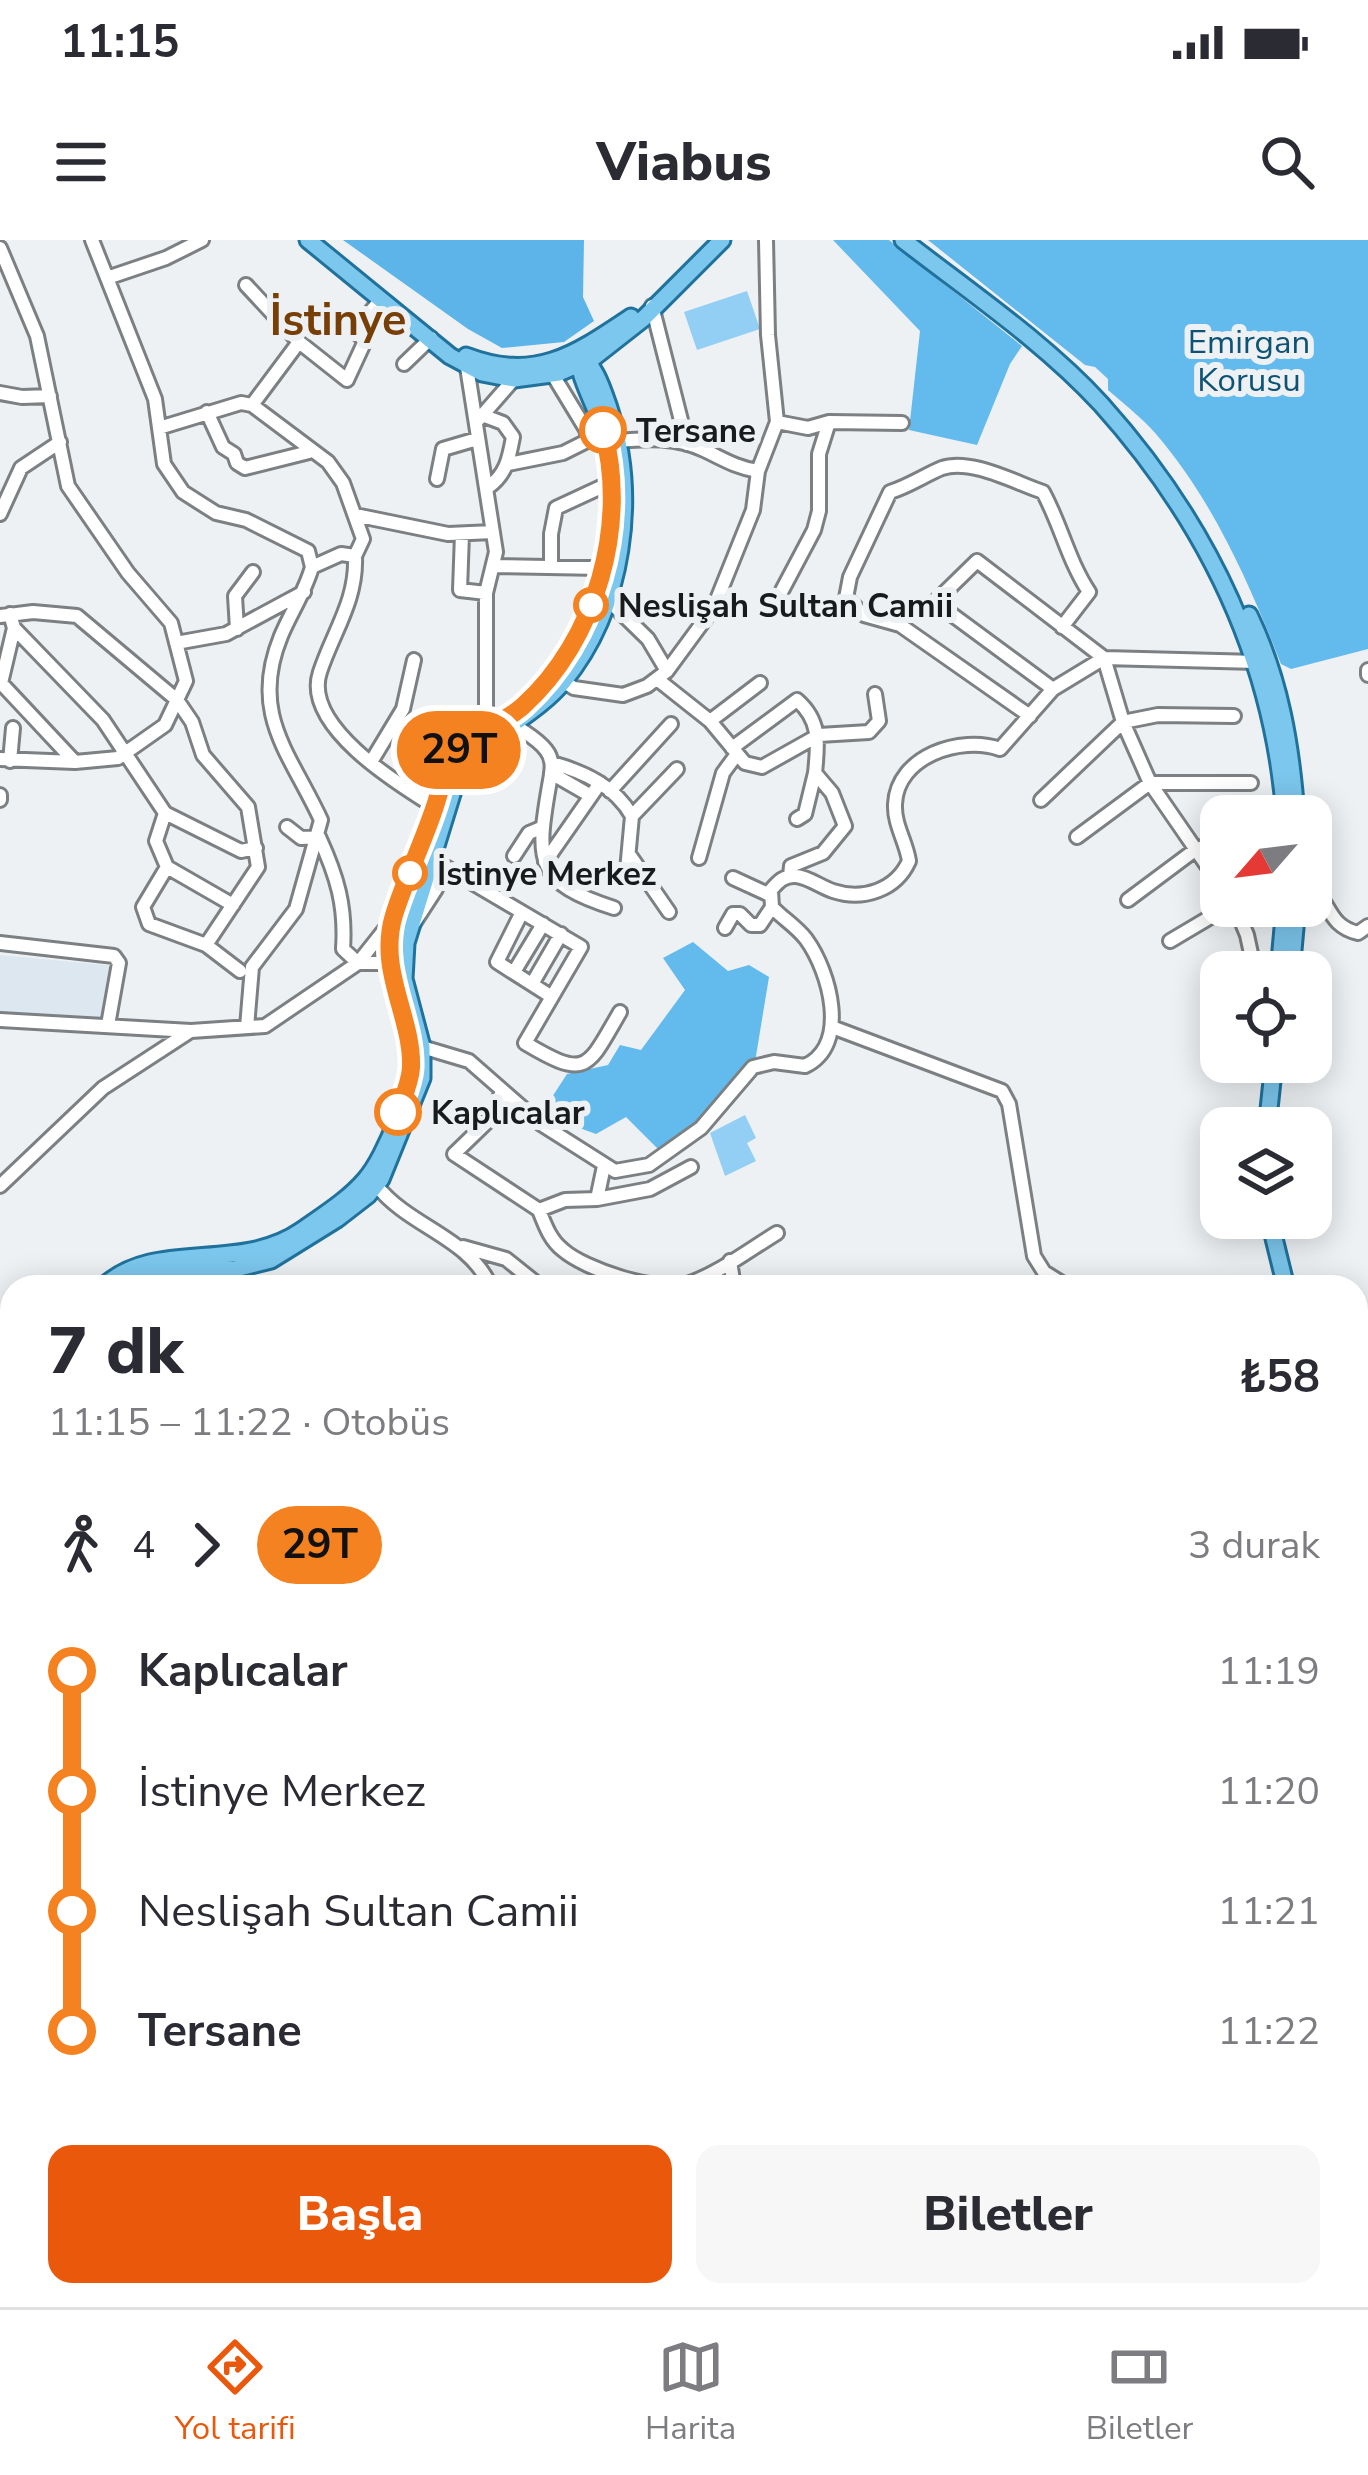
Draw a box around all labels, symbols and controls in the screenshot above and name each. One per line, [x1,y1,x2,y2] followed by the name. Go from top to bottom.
[60,12,179,73] text: 11:15
[596,125,772,199] text: Viabus
[48,129,114,195] icon: menu
[1254,129,1320,195] icon: search
[270,290,406,351] district label: İstinye
[1188,320,1310,403] park label: Emirgan Korusu
[581,408,625,452] marker: Tersane
[636,409,756,454] place label: Tersane
[618,584,953,629] place label: Neslişah Sultan Camii
[575,589,607,621] marker: Neslişah Sultan Camii
[390,711,528,789] line badge: 29T
[421,721,497,778] text: 29T
[1200,795,1332,927] north arrow
[1200,795,1332,1239] map controls
[437,852,656,897] place label: İstinye Merkez
[394,857,426,889] marker: İstinye Merkez
[1200,951,1332,1083] button: locate
[376,1090,420,1134] marker: Kaplıcalar
[431,1091,585,1136] place label: Kaplıcalar
[1200,1107,1332,1239] button: layers
[48,1306,183,1396] text: 7 dk
[1239,1347,1320,1408] text: ₺58
[48,1396,450,1449] text: 11:15 – 11:22 · Otobüs
[48,1512,114,1578] icon: walk
[173,1512,239,1578] icon: forward
[281,1516,358,1573] text: 29T
[132,1519,155,1572] text: 4
[1188,1519,1320,1572] text: 3 durak
[138,1641,348,1702] text: Kaplıcalar
[1218,1645,1320,1698] text: 11:19
[138,1761,426,1822] text: İstinye Merkez
[1218,1765,1320,1818] text: 11:20
[138,1881,579,1942] text: Neslişah Sultan Camii
[1218,1885,1320,1938] text: 11:21
[138,2001,302,2062] text: Tersane
[1218,2005,1320,2058] text: 11:22
[48,2145,672,2283] button: Başla
[696,2145,1320,2283] button: Biletler
[175,2334,296,2451] tab: Yol tarifi
[645,2334,736,2451] tab: Harita
[1086,2334,1193,2451] tab: Biletler

